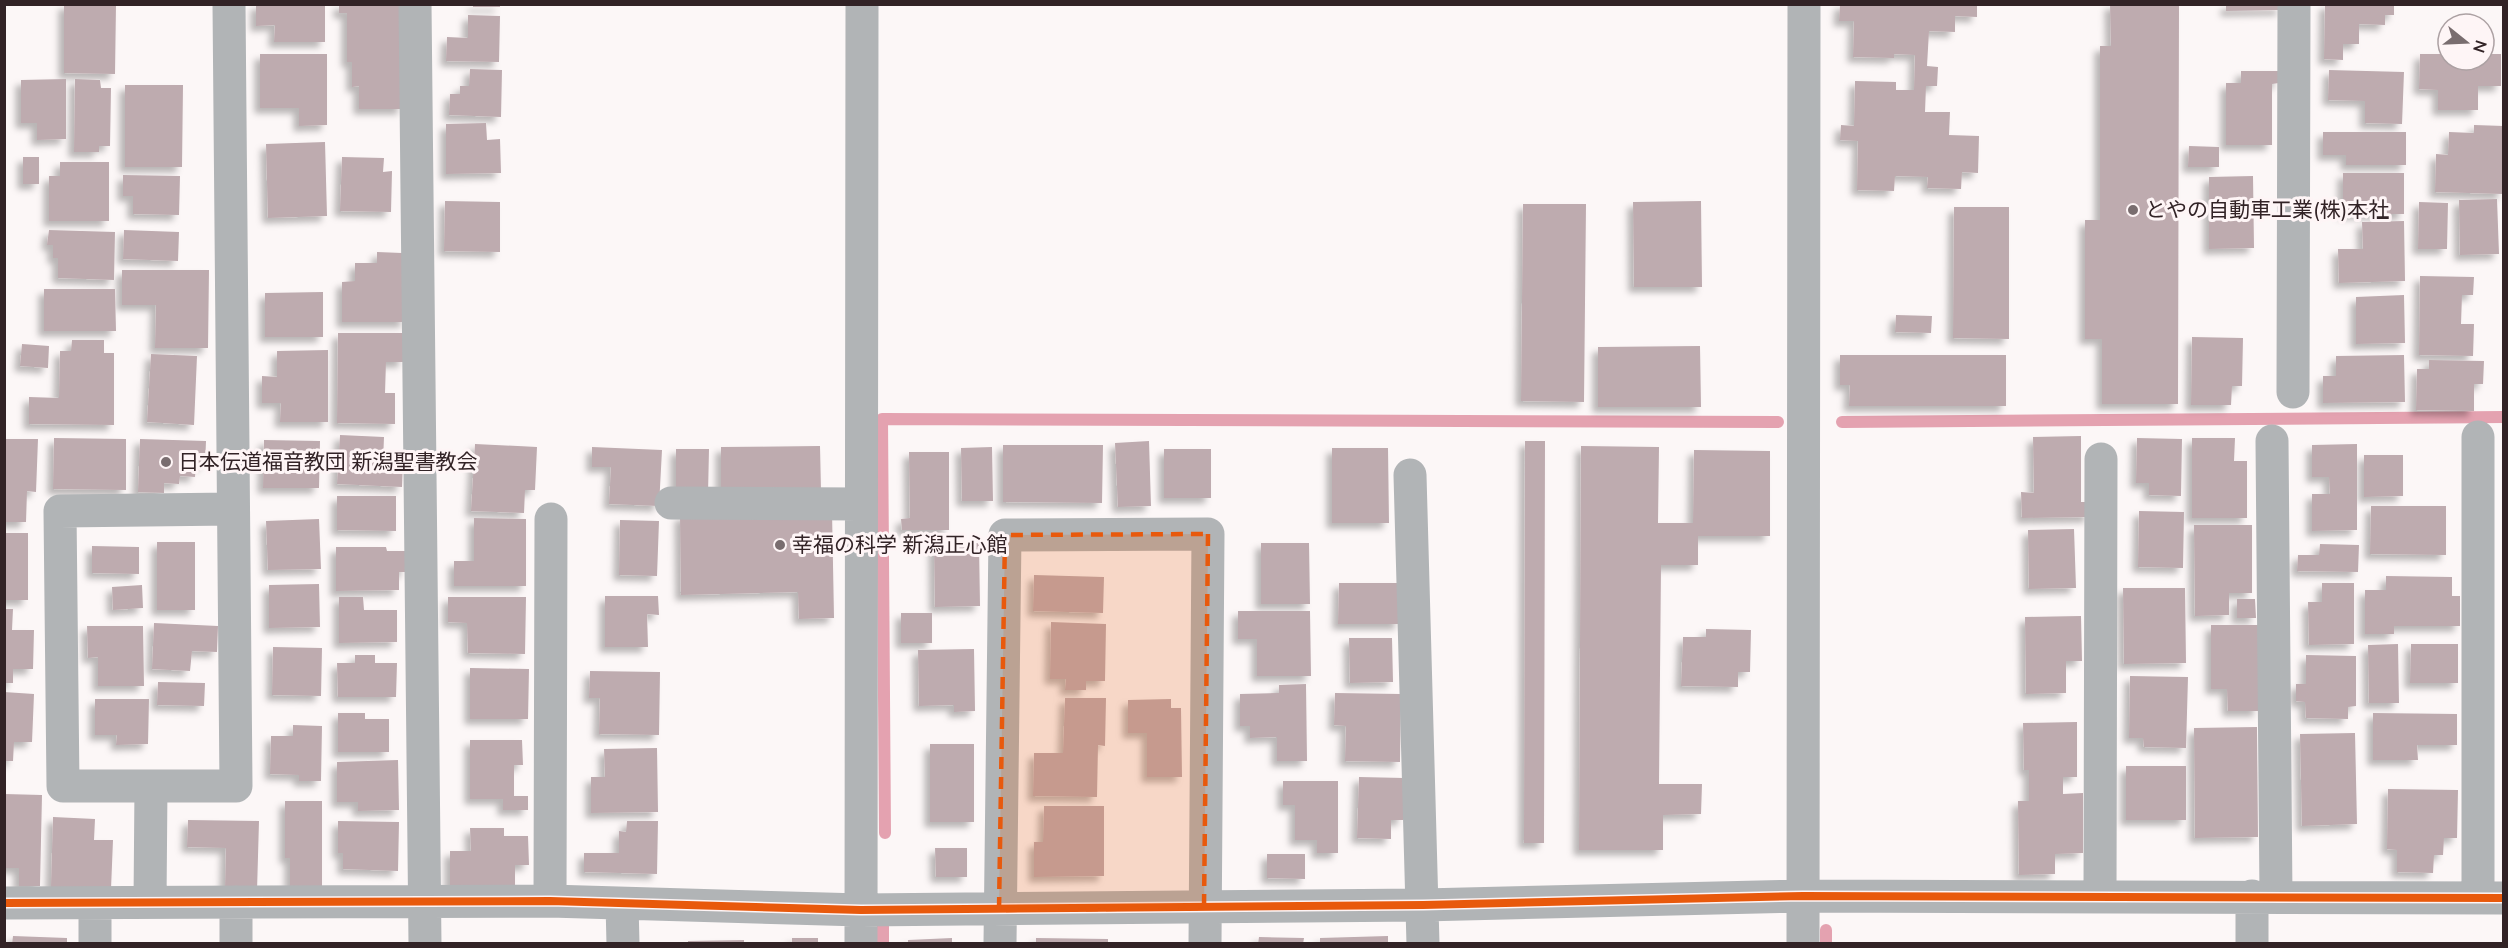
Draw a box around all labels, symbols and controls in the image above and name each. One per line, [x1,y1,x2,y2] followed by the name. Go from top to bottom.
[2436,12,2496,72] north arrow
[2469,38,2492,55] text: N
[2145,196,2389,222] place label: とやの自動車工業(株)本社
[2126,203,2140,217] marker: とやの自動車工業(株)本社
[178,448,477,474] place label: 日本伝道福音教団 新潟聖書教会
[159,455,173,469] marker: 日本伝道福音教団 新潟聖書教会
[792,531,1007,557] place label: 幸福の科学 新潟正心館
[773,538,787,552] marker: 幸福の科学 新潟正心館

